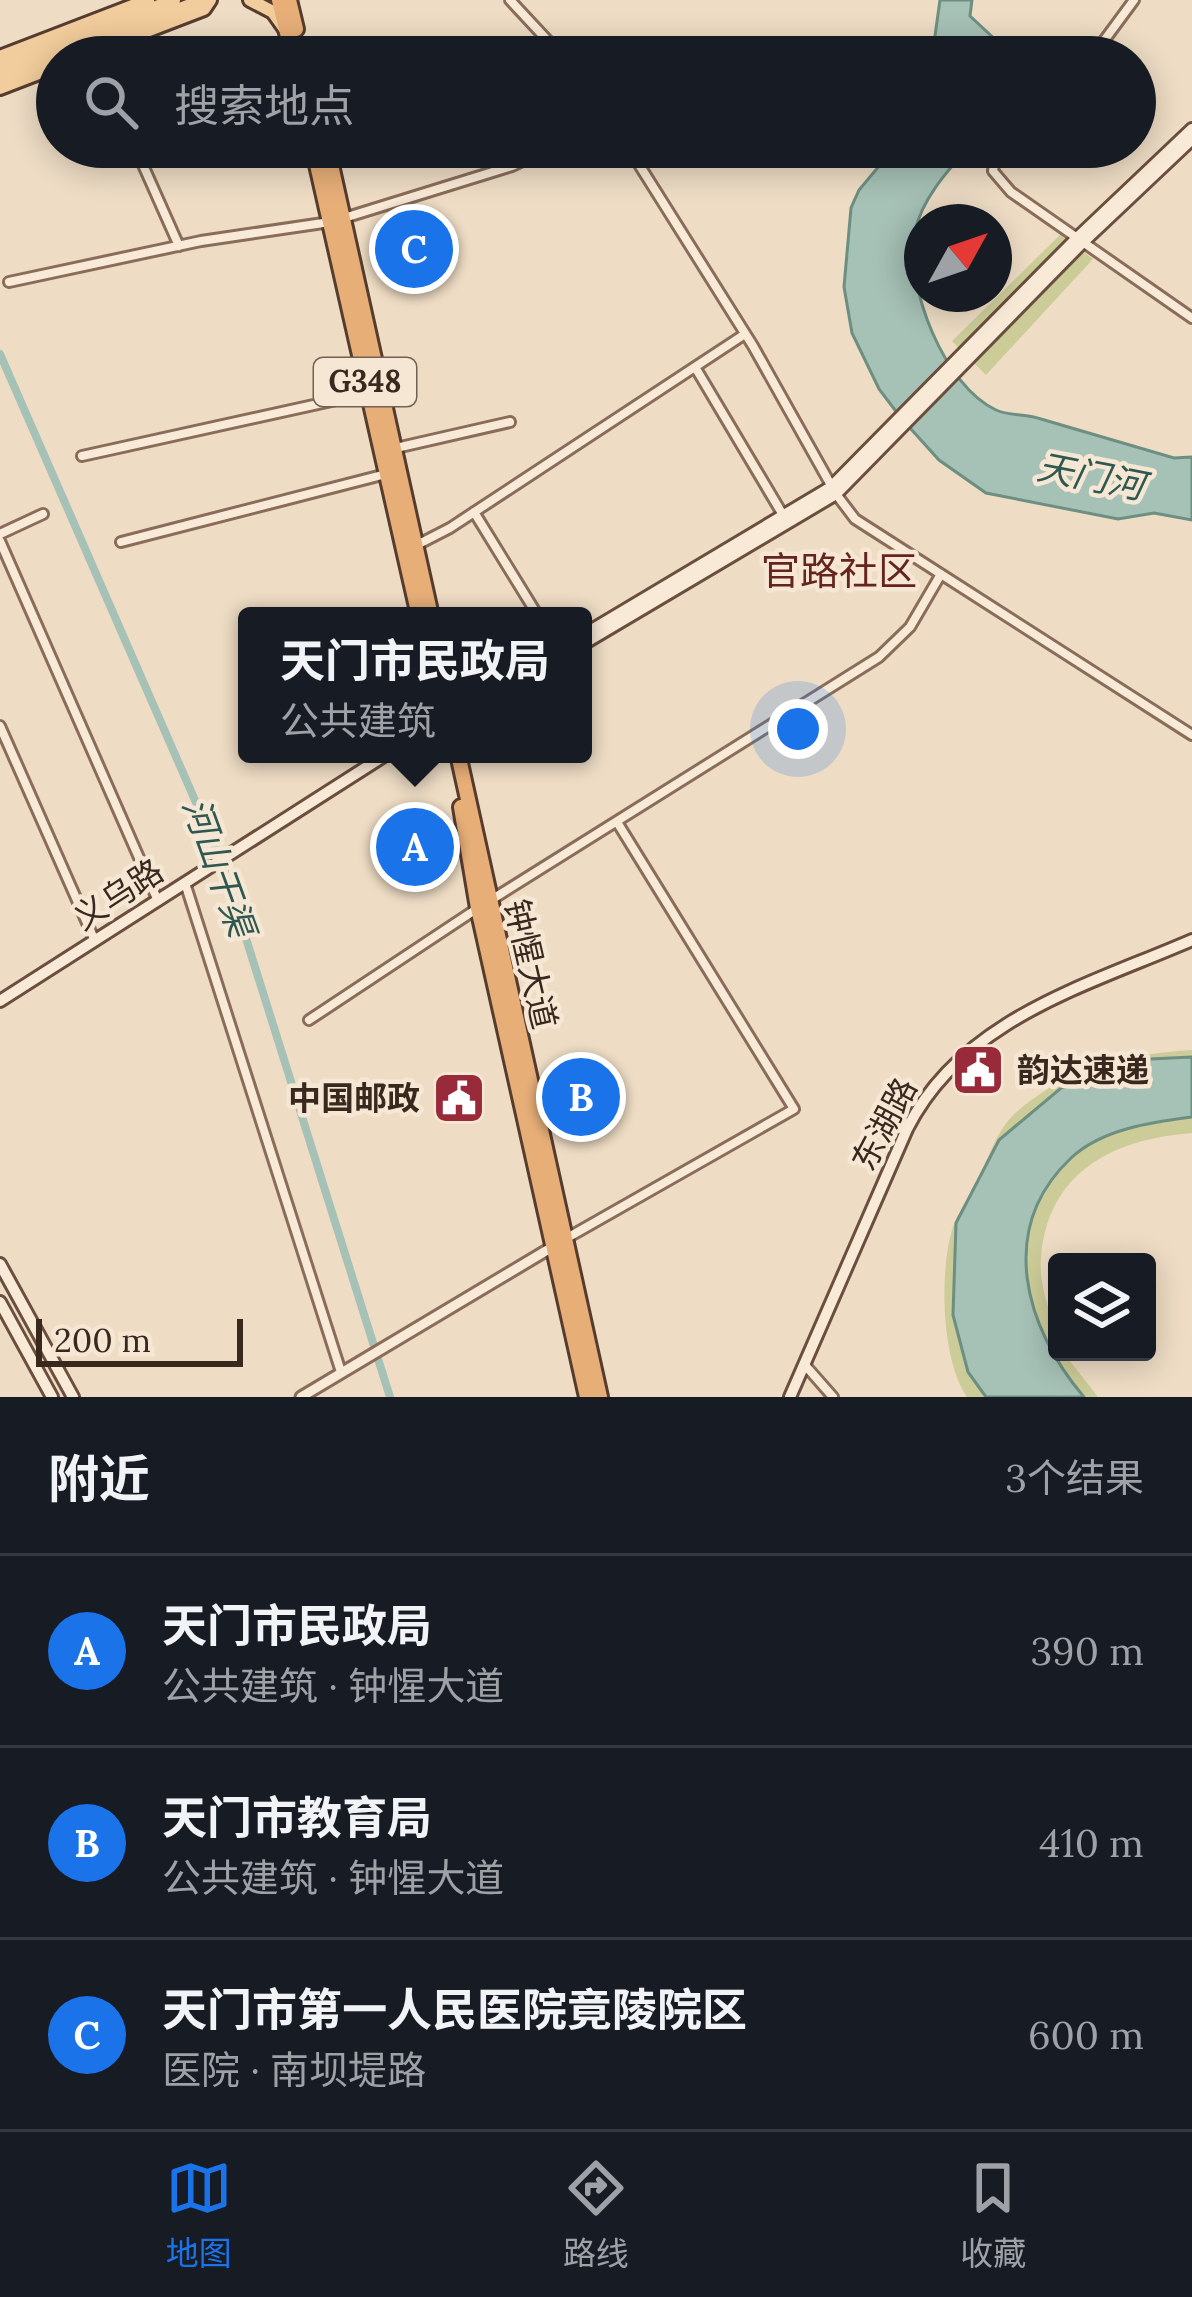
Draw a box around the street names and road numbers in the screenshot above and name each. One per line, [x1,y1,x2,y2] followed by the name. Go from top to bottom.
[314,358,416,406] road number: G348
[65,849,171,939] street label: 义乌路
[496,895,566,1033] street label: 钟惺大道
[842,1070,926,1178] street label: 东湖路

